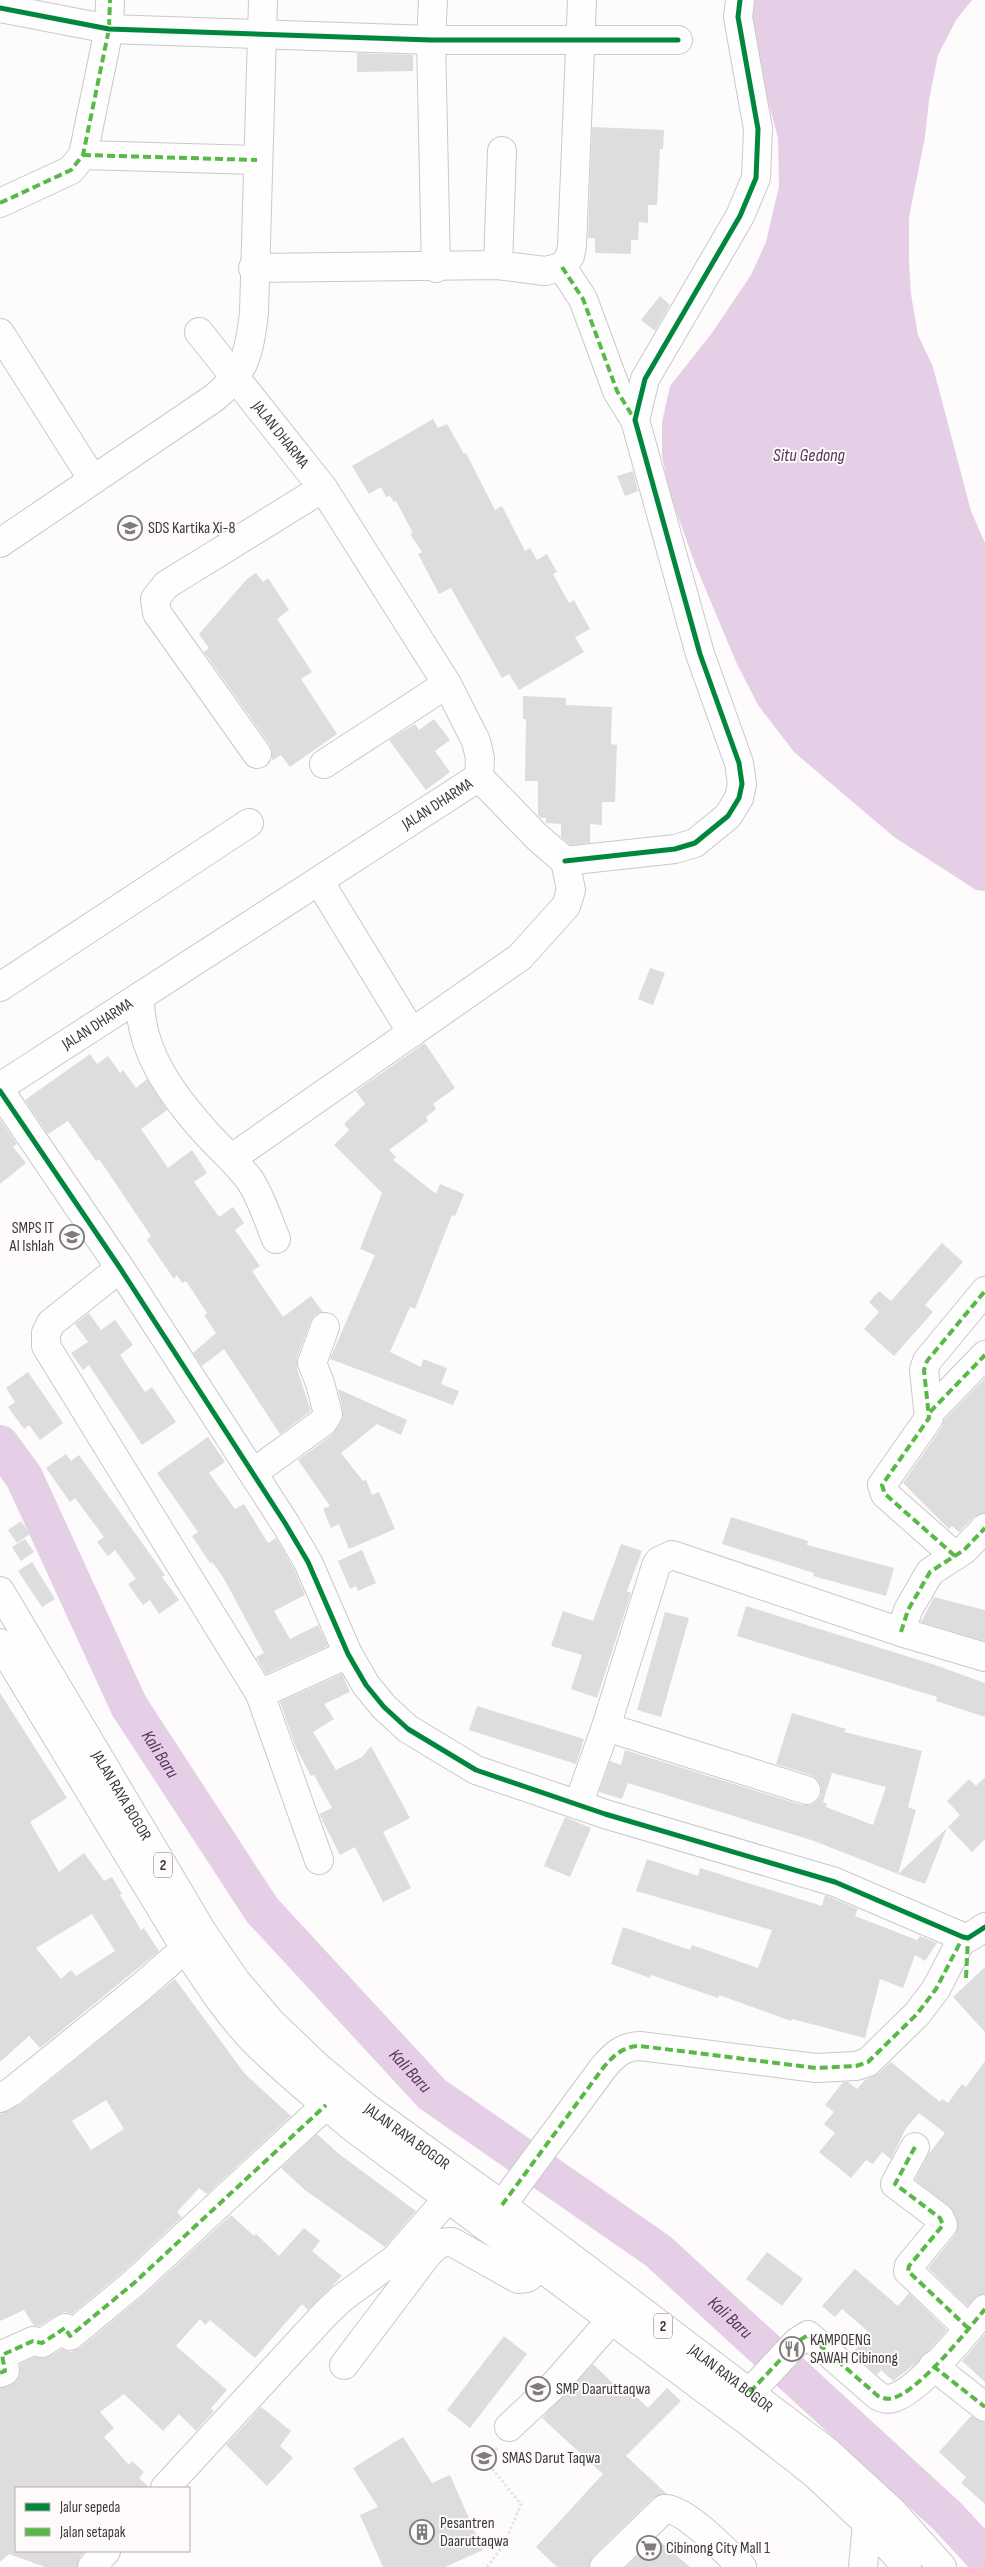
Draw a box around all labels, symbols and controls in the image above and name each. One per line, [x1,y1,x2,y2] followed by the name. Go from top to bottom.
[247,396,313,472] street label: JALAN DHARMA
[773,445,846,466] water label: Situ Gedong
[117,515,143,541] school or university icon: SDS Kartika Xi-8
[148,519,235,538] place label: SDS Kartika Xi-8
[398,774,476,834] street label: JALAN DHARMA
[58,994,136,1054] street label: JALAN DHARMA
[9,1219,54,1256] place label: SMPS IT Al Ishlah
[59,1224,85,1250] school or university icon: SMPS IT Al Ishlah
[137,1726,184,1782] water label: Kali Baru
[87,1747,155,1844] street label: JALAN RAYA BOGOR
[154,1852,172,1878] road number: 2
[385,2044,436,2097] water label: Kali Baru
[360,2099,454,2174] street label: JALAN RAYA BOGOR
[704,2292,757,2343] water label: Kali Baru
[654,2314,672,2338] road number: 2
[810,2331,898,2368] place label: KAMPOENG SAWAH Cibinong
[779,2336,805,2362] restaurant icon: KAMPOENG SAWAH Cibinong
[684,2340,777,2416] street label: JALAN RAYA BOGOR
[525,2376,551,2402] school or university icon: SMP Daaruttaqwa
[556,2380,650,2399] place label: SMP Daaruttaqwa
[471,2445,497,2471] school or university icon: SMAS Darut Taqwa
[502,2449,600,2468] place label: SMAS Darut Taqwa
[15,2487,190,2552] legend
[59,2498,121,2517] text: Jalur sepeda
[440,2514,509,2551] place label: Pesantren Daaruttaqwa
[409,2519,435,2545] building icon: Pesantren Daaruttaqwa
[59,2523,126,2542] text: Jalan setapak
[636,2535,662,2561] supermarket icon: Cibinong City Mall 1
[666,2539,770,2558] place label: Cibinong City Mall 1

